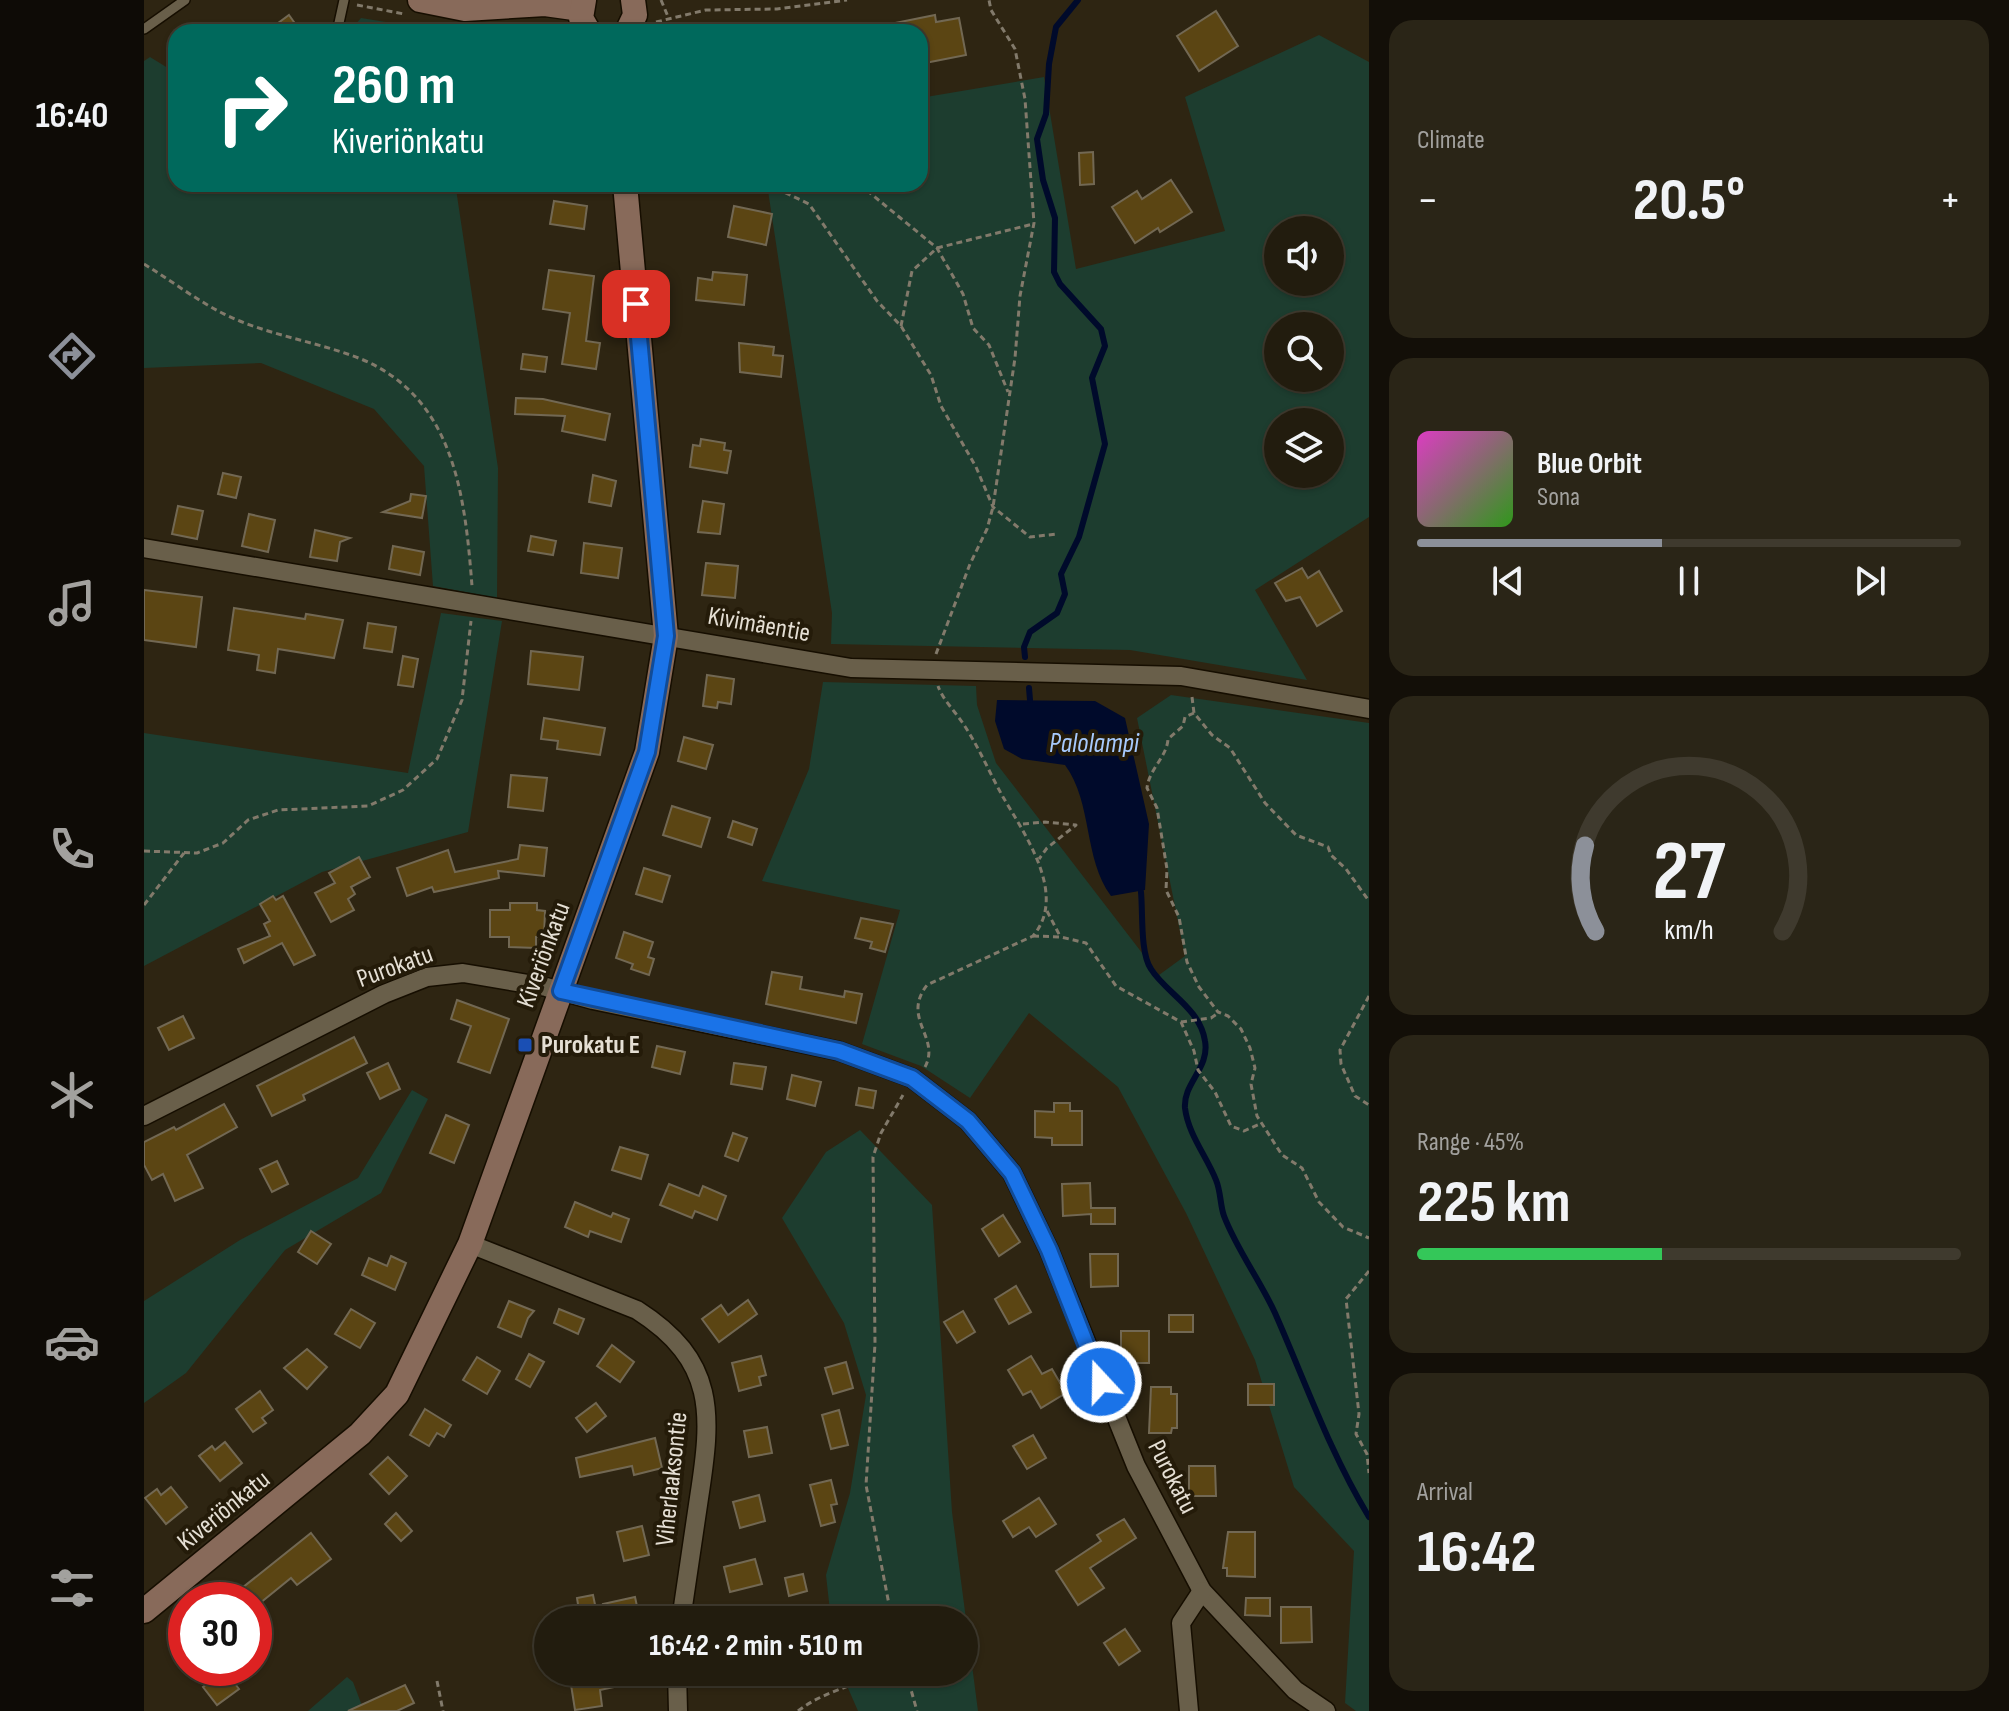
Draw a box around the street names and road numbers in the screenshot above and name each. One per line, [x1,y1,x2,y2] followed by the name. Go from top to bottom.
[705,601,813,649] street label: Kivimäentie
[511,898,577,1012] street label: Kiveriönkatu
[353,939,437,995] street label: Purokatu
[650,1410,694,1548] street label: Viherlaaksontie
[1140,1435,1204,1519] street label: Purokatu
[172,1464,276,1558] street label: Kiveriönkatu

